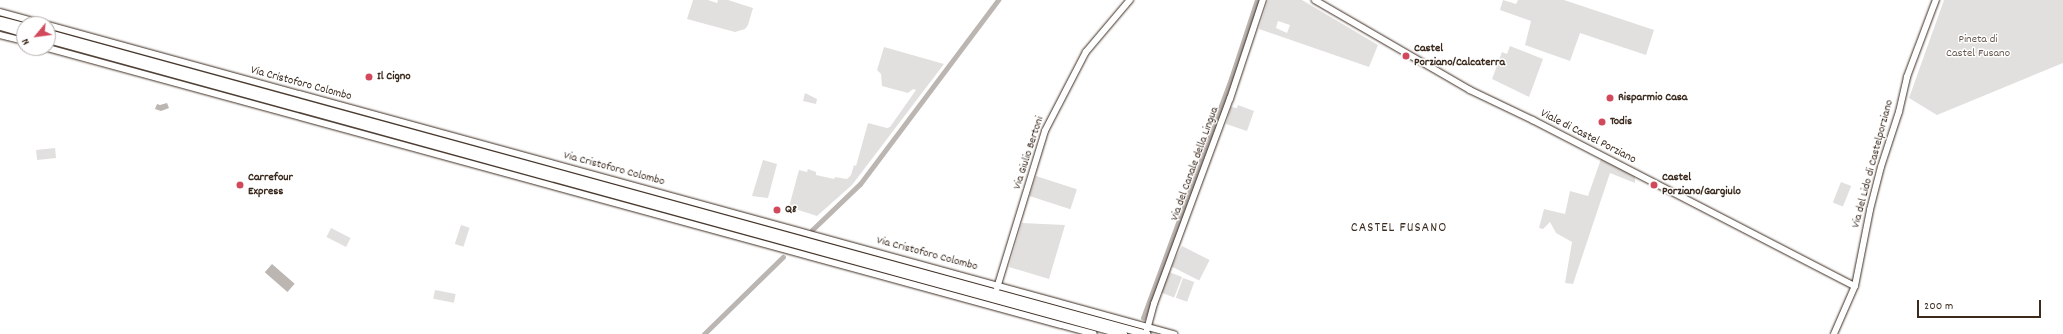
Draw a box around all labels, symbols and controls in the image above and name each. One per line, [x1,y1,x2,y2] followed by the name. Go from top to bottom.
[16,16,56,56] north arrow
[1946,33,2010,61] park label: Pineta di Castel Fusano
[18,35,35,48] text: N
[1414,42,1505,70] place label: Castel Porziano/Calcaterra
[1401,51,1411,61] marker: Castel Porziano/Calcaterra
[249,64,353,104] street label: Via Cristoforo Colombo
[377,70,411,84] place label: Il Cigno
[364,72,374,82] marker: Il Cigno
[1618,91,1687,105] place label: Risparmio Casa
[1605,93,1615,103] marker: Risparmio Casa
[1849,98,1897,230] street label: Via del Lido di Castelporziano
[1168,105,1222,223] street label: Via del Canale della Lingua
[1538,107,1638,167] street label: Viale di Castel Porziano
[1010,115,1048,191] street label: Via Giulio Bertoni
[1610,115,1632,129] place label: Todis
[1597,117,1607,127] marker: Todis
[562,149,666,189] street label: Via Cristoforo Colombo
[248,171,293,199] place label: Carrefour Express
[1662,171,1741,199] place label: Castel Porziano/Gargiulo
[235,180,245,190] marker: Carrefour Express
[1649,180,1659,190] marker: Castel Porziano/Gargiulo
[785,203,797,217] place label: Q8
[772,205,782,215] marker: Q8
[1351,220,1447,236] district label: CASTEL FUSANO
[875,234,979,274] street label: Via Cristoforo Colombo
[1919,292,2043,318] scale bar
[1924,298,1953,315] text: 200 m

